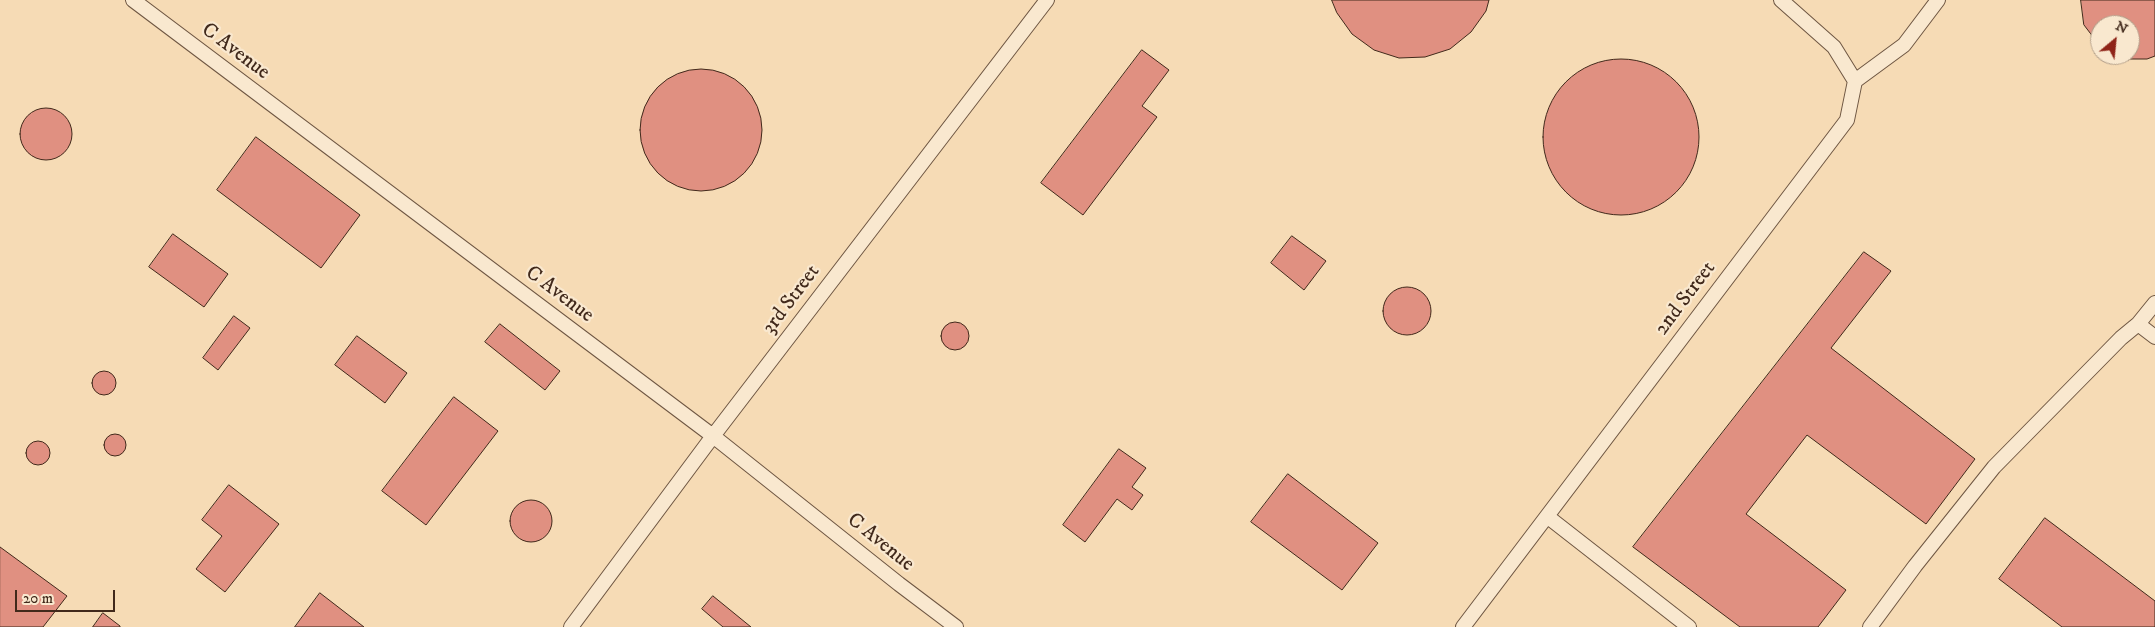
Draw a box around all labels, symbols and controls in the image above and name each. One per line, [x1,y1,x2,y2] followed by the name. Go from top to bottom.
[2090,15,2140,65] north arrow
[2112,17,2131,38] text: N
[196,18,274,86] street label: C Avenue
[1650,257,1722,341] street label: 2nd Street
[758,260,826,340] street label: 3rd Street
[520,261,598,329] street label: C Avenue
[841,508,919,578] street label: C Avenue
[18,580,118,612] scale bar
[23,589,53,608] text: 20 m

